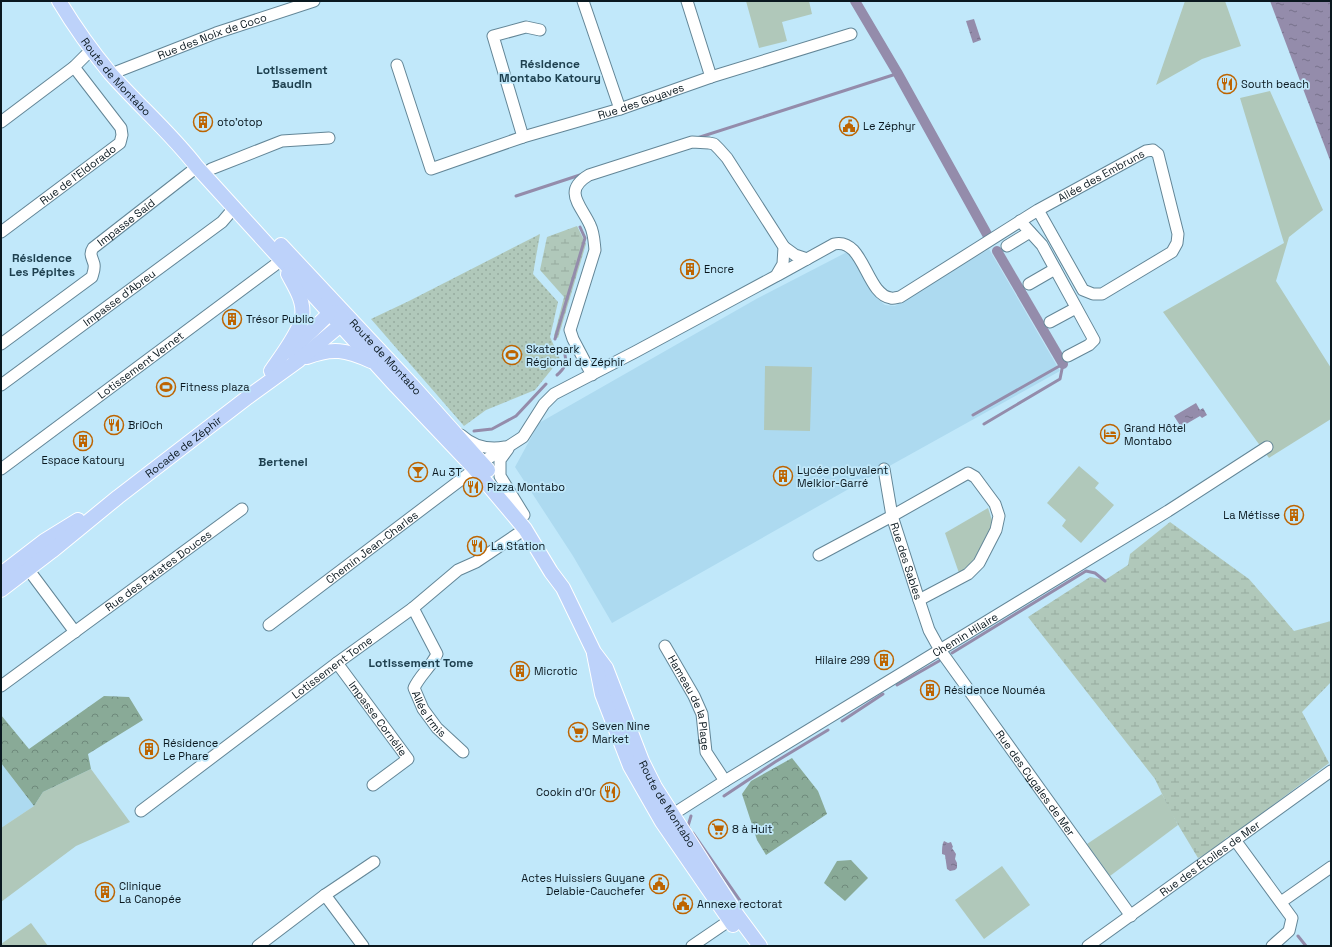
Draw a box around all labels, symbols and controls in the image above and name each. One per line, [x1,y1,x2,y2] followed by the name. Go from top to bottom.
[155,10,269,62] street label: Rue des Noix de Coco
[78,35,154,119] street label: Route de Montabo
[499,56,601,86] district label: Résidence Montabo Katoury
[256,62,328,92] district label: Lotissement Baudin
[1216,73,1238,95] restaurant icon: South beach
[1241,77,1309,91] place label: South beach
[596,80,686,122] street label: Rue des Goyaves
[192,111,214,133] building icon: oto'otop
[217,115,263,129] place label: oto'otop
[838,115,860,137] public building icon: Le Zéphyr
[863,119,916,133] place label: Le Zéphyr
[37,141,119,208] street label: Rue de l'Eldorado
[1055,146,1147,205] street label: Allée des Embruns
[94,195,158,249] street label: Impasse Said
[9,250,75,280] district label: Résidence Les Pépites
[679,258,701,280] building icon: Encre
[704,262,734,276] place label: Encre
[80,266,158,329] street label: Impasse d'Abreu
[221,308,243,330] building icon: Trésor Public
[246,312,314,326] place label: Trésor Public
[346,316,425,398] street label: Route de Montabo
[95,328,186,402] street label: Lotissement Vernet
[526,342,624,369] place label: Skatepark Régional de Zéphir
[501,344,523,366] sports icon: Skatepark Régional de Zéphir
[155,376,177,398] sports icon: Fitness plaza
[180,380,250,394] place label: Fitness plaza
[142,413,224,481] street label: Rocade de Zéphir
[103,414,125,436] restaurant icon: BriOch
[128,418,163,432] place label: BriOch
[1124,421,1186,448] place label: Grand Hôtel Montabo
[1099,423,1121,445] hotel icon: Grand Hôtel Montabo
[72,430,94,452] building icon: Espace Katoury
[41,453,125,467] place label: Espace Katoury
[258,454,308,470] district label: Bertenel
[407,461,429,483] bar icon: Au 3T
[797,463,888,490] place label: Lycée polyvalent Melkior-Garré
[432,465,462,479] place label: Au 3T
[772,465,794,487] building icon: Lycée polyvalent Melkior-Garré
[462,476,484,498] restaurant icon: Pizza Montabo
[487,480,565,494] place label: Pizza Montabo
[1283,504,1305,526] building icon: La Métisse
[323,508,421,587] street label: Chemin Jean-Charles
[1223,508,1280,522] place label: La Métisse
[888,521,926,602] street label: Rue des Sables
[102,527,214,614] street label: Rue des Patates Douces
[466,535,488,557] restaurant icon: La Station
[491,539,545,553] place label: La Station
[930,609,1000,660] street label: Chemin Hilaire
[289,633,375,702] street label: Lotissement Tome
[873,649,895,671] building icon: Hilaire 299
[665,653,713,751] street label: Hameau de la Plage
[815,653,870,667] place label: Hilaire 299
[369,655,473,671] district label: Lotissement Tome
[509,660,531,682] building icon: Microtic
[534,664,578,678] place label: Microtic
[346,678,410,759] street label: Impasse Cornélie
[919,679,941,701] building icon: Résidence Nouméa
[944,683,1046,697] place label: Résidence Nouméa
[409,688,449,740] street label: Allée Irmis
[592,719,650,746] place label: Seven Nine Market
[567,721,589,743] supermarket icon: Seven Nine Market
[993,727,1078,839] street label: Rue des Cygales de Mer
[163,736,218,763] place label: Résidence Le Phare
[138,738,160,760] building icon: Résidence Le Phare
[636,758,699,850] street label: Route de Montabo
[599,781,621,803] restaurant icon: Cookin d'Or
[536,785,596,799] place label: Cookin d'Or
[1157,817,1263,899] street label: Rue des Étoiles de Mer
[707,818,729,840] supermarket icon: 8 à Huit
[732,822,773,836] place label: 8 à Huit
[521,871,645,898] place label: Actes Huissiers Guyane Delabie-Cauchefer
[648,873,670,895] public building icon: Actes Huissiers Guyane Delabie-Cauchefer
[119,879,181,906] place label: Clinique La Canopée
[94,881,116,903] building icon: Clinique La Canopée
[672,893,694,915] public building icon: Annexe rectorat
[697,897,783,911] place label: Annexe rectorat

